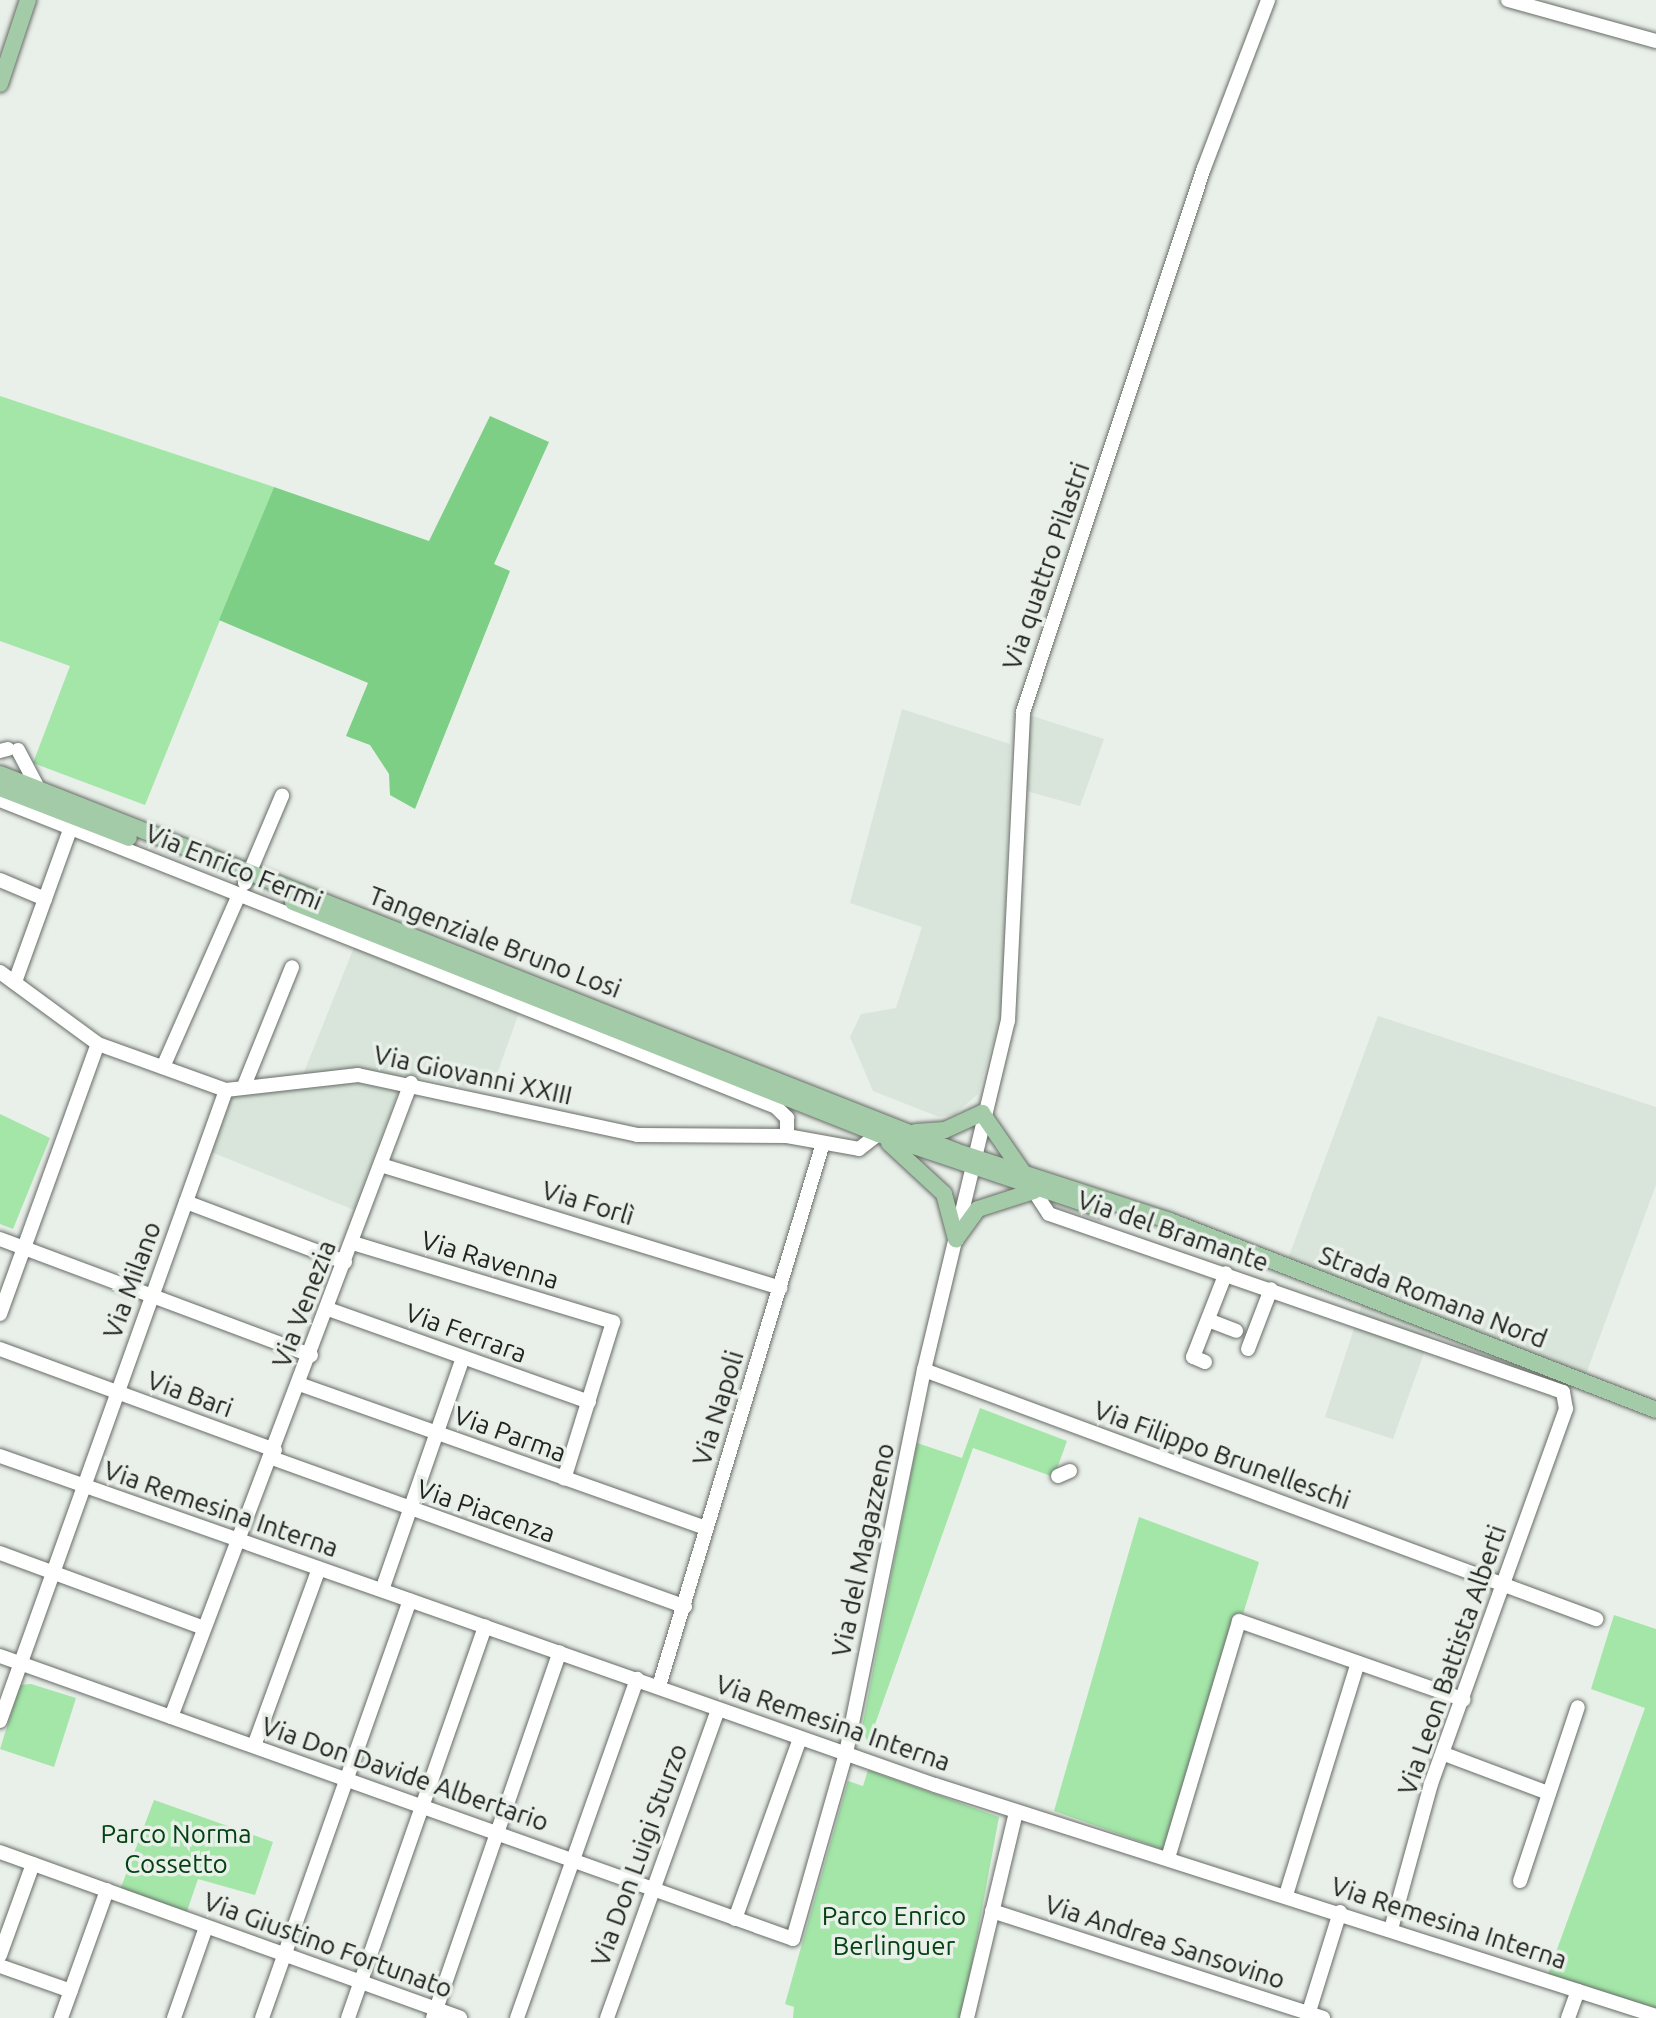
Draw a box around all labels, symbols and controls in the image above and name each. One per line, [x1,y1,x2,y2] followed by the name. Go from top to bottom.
[996,458,1096,674] street label: Via quattro Pilastri
[141,817,327,917] street label: Via Enrico Fermi
[364,879,626,1005] street label: Tangenziale Bruno Losi
[371,1039,575,1111] street label: Via Giovanni XXIII
[538,1174,638,1232] street label: Via Forlì
[1073,1184,1273,1278] street label: Via del Bramante
[96,1217,168,1343] street label: Via Milano
[417,1224,563,1296] street label: Via Ravenna
[265,1236,343,1372] street label: Via Venezia
[1315,1239,1551,1355] street label: Strada Romana Nord
[401,1297,531,1369] street label: Via Ferrara
[686,1347,750,1469] street label: Via Napoli
[143,1364,237,1424] street label: Via Bari
[1090,1394,1354,1516] street label: Via Filippo Brunelleschi
[450,1399,570,1469] street label: Via Parma
[825,1440,901,1660] street label: Via del Magazzeno
[100,1454,342,1564] street label: Via Remesina Interna
[413,1473,559,1549] street label: Via Piacenza
[1391,1521,1513,1799] street label: Via Leon Battista Alberti
[712,1668,954,1778] street label: Via Remesina Interna
[257,1710,553,1838] street label: Via Don Davide Albertario
[584,1740,694,1970] street label: Via Don Luigi Sturzo
[100,1818,252,1880] park label: Parco Norma Cossetto
[1327,1870,1571,1976] street label: Via Remesina Interna
[199,1885,457,2005] street label: Via Giustino Fortunato
[1041,1888,1289,1996] street label: Via Andrea Sansovino
[822,1900,966,1962] park label: Parco Enrico Berlinguer

